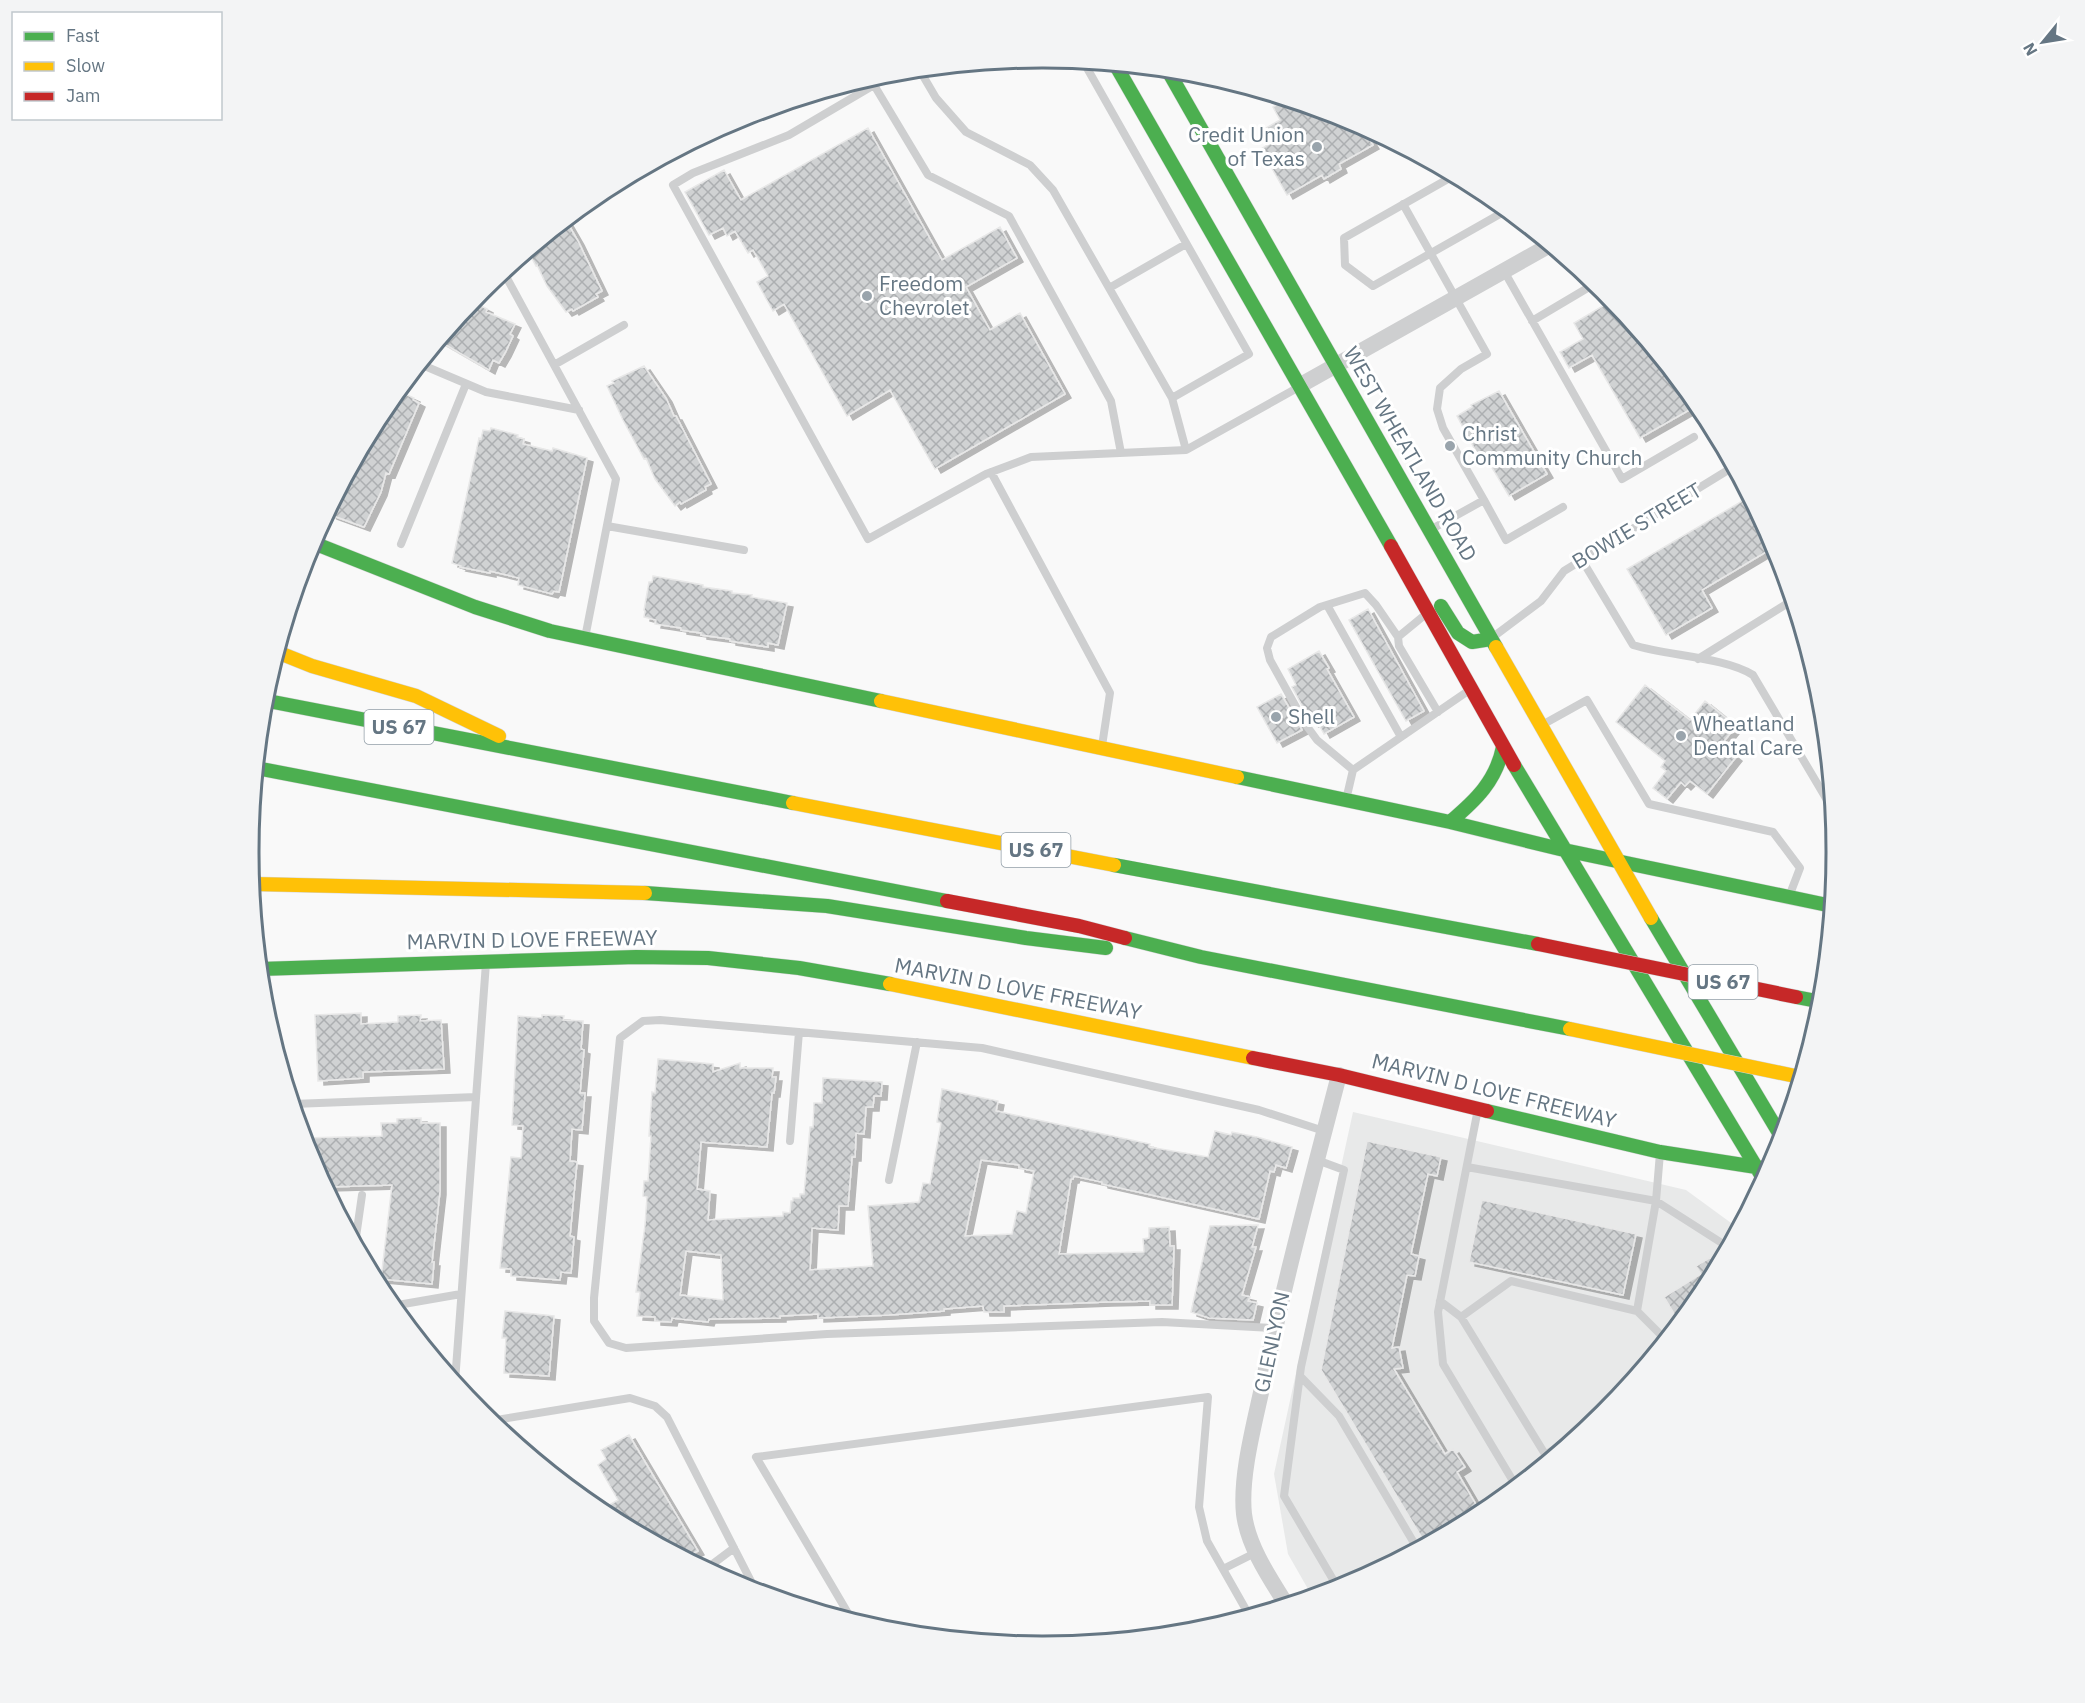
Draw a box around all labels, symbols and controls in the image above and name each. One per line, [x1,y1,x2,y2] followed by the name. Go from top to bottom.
[12,12,222,120] legend
[2013,12,2073,72] north arrow
[66,24,100,47] text: Fast
[2018,39,2042,60] text: N
[66,54,105,77] text: Slow
[66,84,101,107] text: Jam
[1188,120,1305,172] place label: Credit Union of Texas
[1310,140,1324,154] marker: Credit Union of Texas
[879,269,970,321] place label: Freedom Chevrolet
[860,289,874,303] marker: Freedom Chevrolet
[1338,341,1484,566] street label: WEST WHEATLAND ROAD
[1462,419,1642,471] place label: Christ Community Church
[1443,439,1457,453] marker: Christ Community Church
[1566,475,1707,575] street label: BOWIE STREET
[1288,702,1335,730] place label: Shell
[1693,709,1803,761] place label: Wheatland Dental Care
[364,710,434,744] road number: US 67
[1269,710,1283,724] marker: Shell
[1674,729,1688,743] marker: Wheatland Dental Care
[1002,833,1070,867] road number: US 67
[406,923,658,955] street label: MARVIN D LOVE FREEWAY
[892,950,1145,1026] street label: MARVIN D LOVE FREEWAY
[1688,965,1758,999] road number: US 67
[1369,1046,1620,1134] street label: MARVIN D LOVE FREEWAY
[1247,1289,1295,1395] street label: GLENLYON

